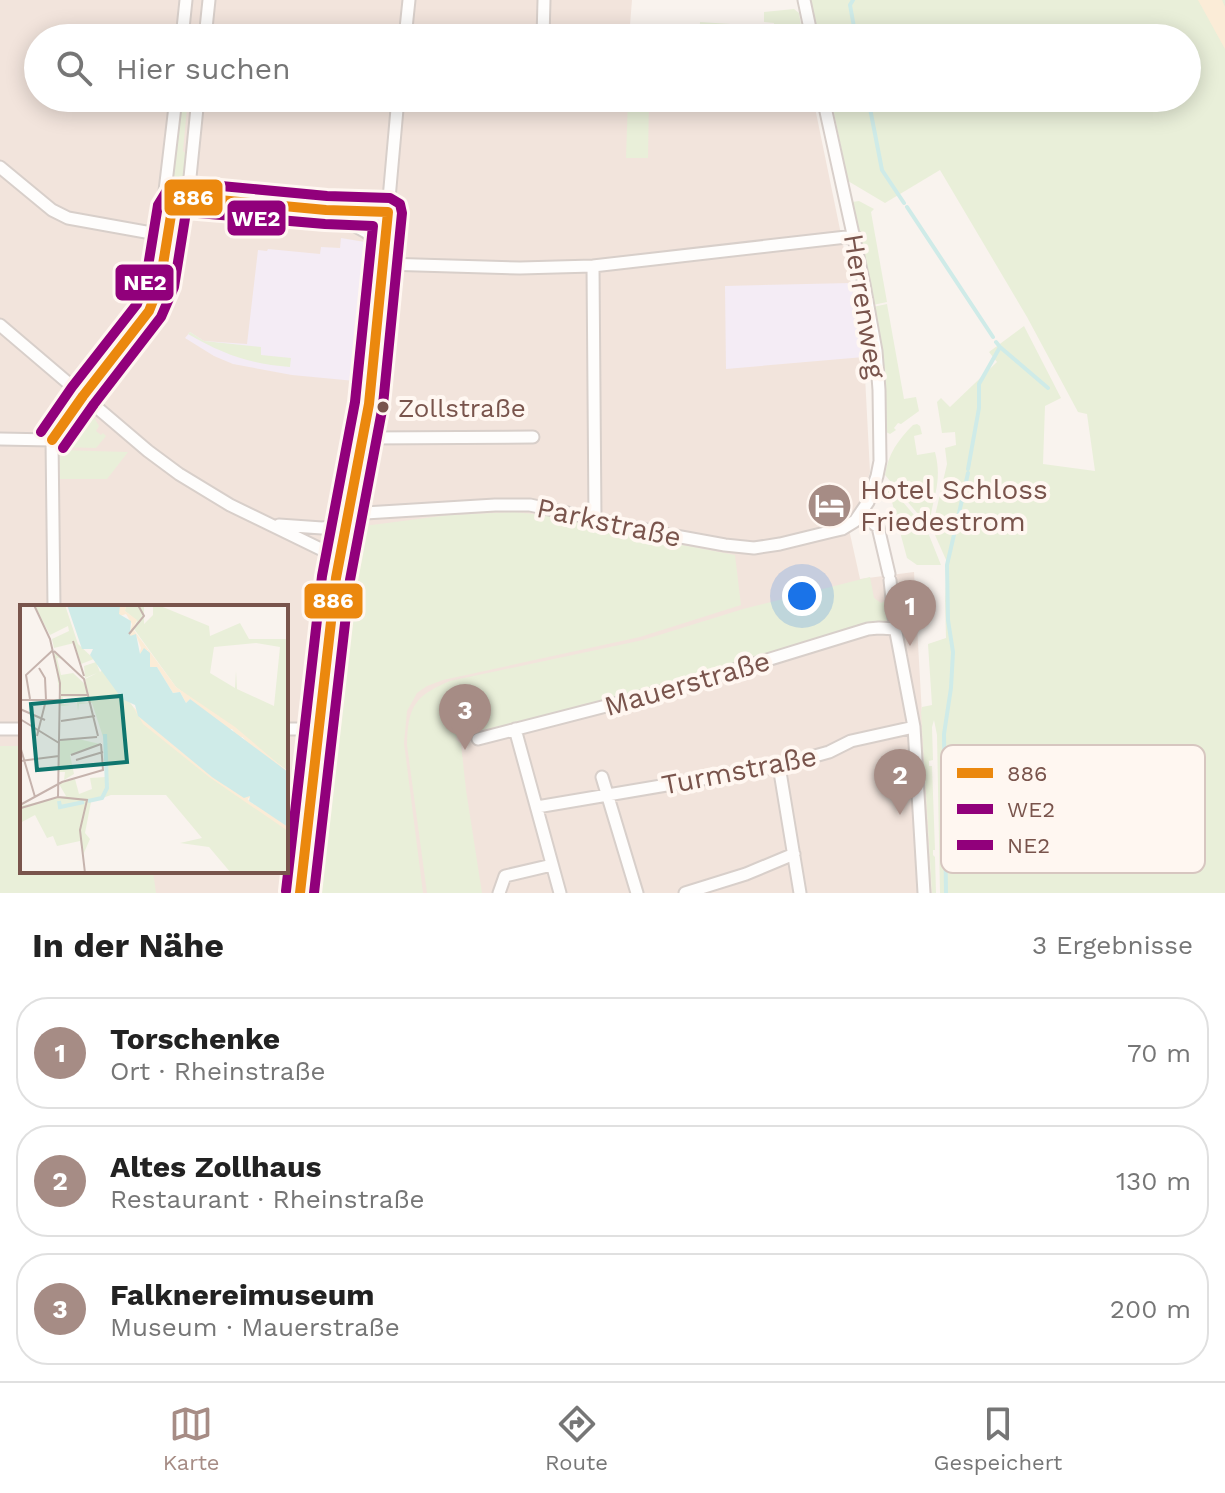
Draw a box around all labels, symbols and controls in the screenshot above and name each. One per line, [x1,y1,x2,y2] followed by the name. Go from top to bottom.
[24,24,1201,112] search box
[52,46,96,90] icon: search
[116,51,291,86] text: Hier suchen
[163,178,224,217] line badge: 886
[172,185,214,210] text: 886
[226,199,287,237] line badge: WE2
[232,206,280,231] text: WE2
[837,231,892,381] street label: Herrenweg
[114,263,175,302] line badge: NE2
[123,270,167,295] text: NE2
[398,393,526,423] place label: Zollstraße
[375,399,391,415] marker: Zollstraße
[860,473,1048,538] place label: Hotel Schloss Friedestrom
[805,481,853,529] hotel icon: Hotel Schloss Friedestrom
[534,491,684,554] street label: Parkstraße
[782,576,822,616] your location
[884,580,936,646] pin: 1
[303,582,364,620] line badge: 886
[312,588,354,613] text: 886
[20,605,288,873] inset map
[601,644,774,723] street label: Mauerstraße
[439,684,491,750] pin: 3
[659,739,819,802] street label: Turmstraße
[941,745,1205,873] legend
[874,749,926,815] pin: 2
[1007,761,1047,786] text: 886
[1007,797,1055,822] text: WE2
[1007,833,1050,858] text: NE2
[32,925,224,965] text: In der Nähe
[1032,930,1193,960] text: 3 Ergebnisse
[110,1021,280,1056] text: Torschenke
[54,1038,66,1068] text: 1
[1127,1038,1191,1068] text: 70 m
[110,1056,326,1086] text: Ort · Rheinstraße
[110,1149,322,1184] text: Altes Zollhaus
[52,1166,68,1196] text: 2
[1116,1166,1191,1196] text: 130 m
[110,1184,424,1214] text: Restaurant · Rheinstraße
[110,1277,374,1312] text: Falknereimuseum
[52,1294,68,1324] text: 3
[1110,1294,1191,1324] text: 200 m
[110,1312,400,1342] text: Museum · Mauerstraße
[163,1402,220,1475] tab: Karte
[545,1402,608,1475] tab: Route
[934,1402,1062,1475] tab: Gespeichert

